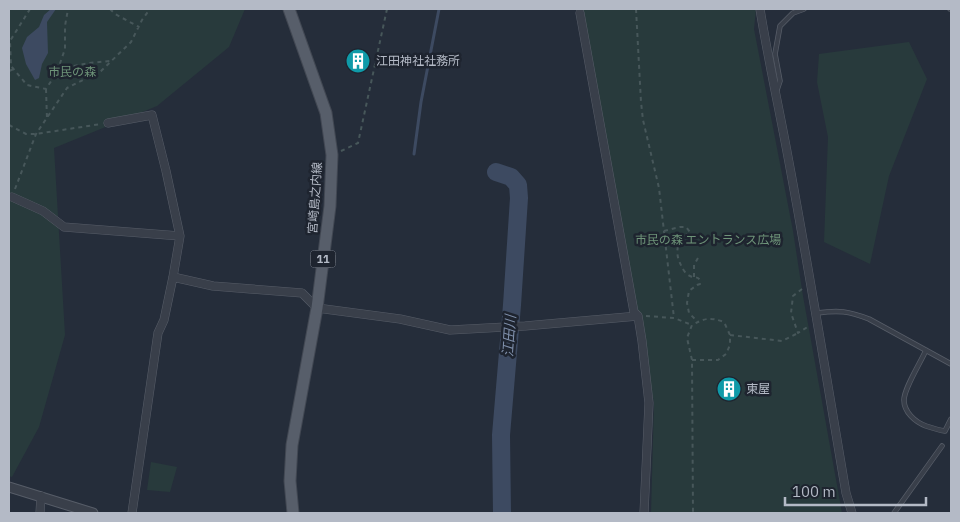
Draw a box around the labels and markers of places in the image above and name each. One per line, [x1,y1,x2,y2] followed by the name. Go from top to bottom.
[345,48,371,74] building icon: 江田神社社務所
[376,53,460,68] place label: 江田神社社務所
[716,376,742,402] building icon: 東屋
[746,381,770,396] place label: 東屋

